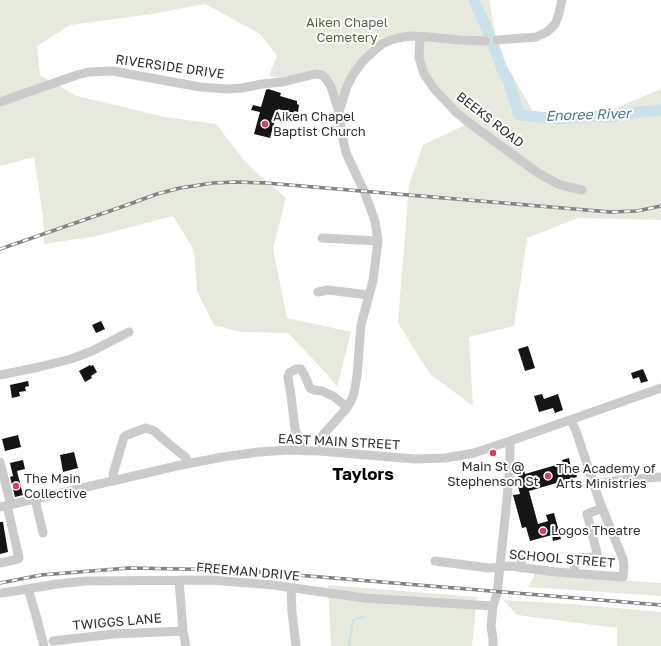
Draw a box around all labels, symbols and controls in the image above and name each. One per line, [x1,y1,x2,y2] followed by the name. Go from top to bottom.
[306,15,388,46] park label: Aiken Chapel Cemetery
[115,52,225,82] street label: RIVERSIDE DRIVE
[453,89,527,151] street label: BEEKS ROAD
[545,105,631,125] water label: Enoree River
[273,109,366,140] place label: Aiken Chapel Baptist Church
[260,119,270,129] marker: Aiken Chapel Baptist Church
[278,431,400,453] street label: EAST MAIN STREET
[488,448,498,458] marker: Main St @ Stephenson St
[447,459,539,490] place label: Main St @ Stephenson St
[556,461,656,492] place label: The Academy of Arts Ministries
[332,465,394,485] district label: Taylors
[24,471,87,502] place label: The Main Collective
[543,471,553,481] marker: The Academy of Arts Ministries
[11,481,21,491] marker: The Main Collective
[551,523,641,539] place label: Logos Theatre
[538,526,548,536] marker: Logos Theatre
[508,547,616,571] street label: SCHOOL STREET
[195,560,301,584] street label: FREEMAN DRIVE
[72,610,162,634] street label: TWIGGS LANE

